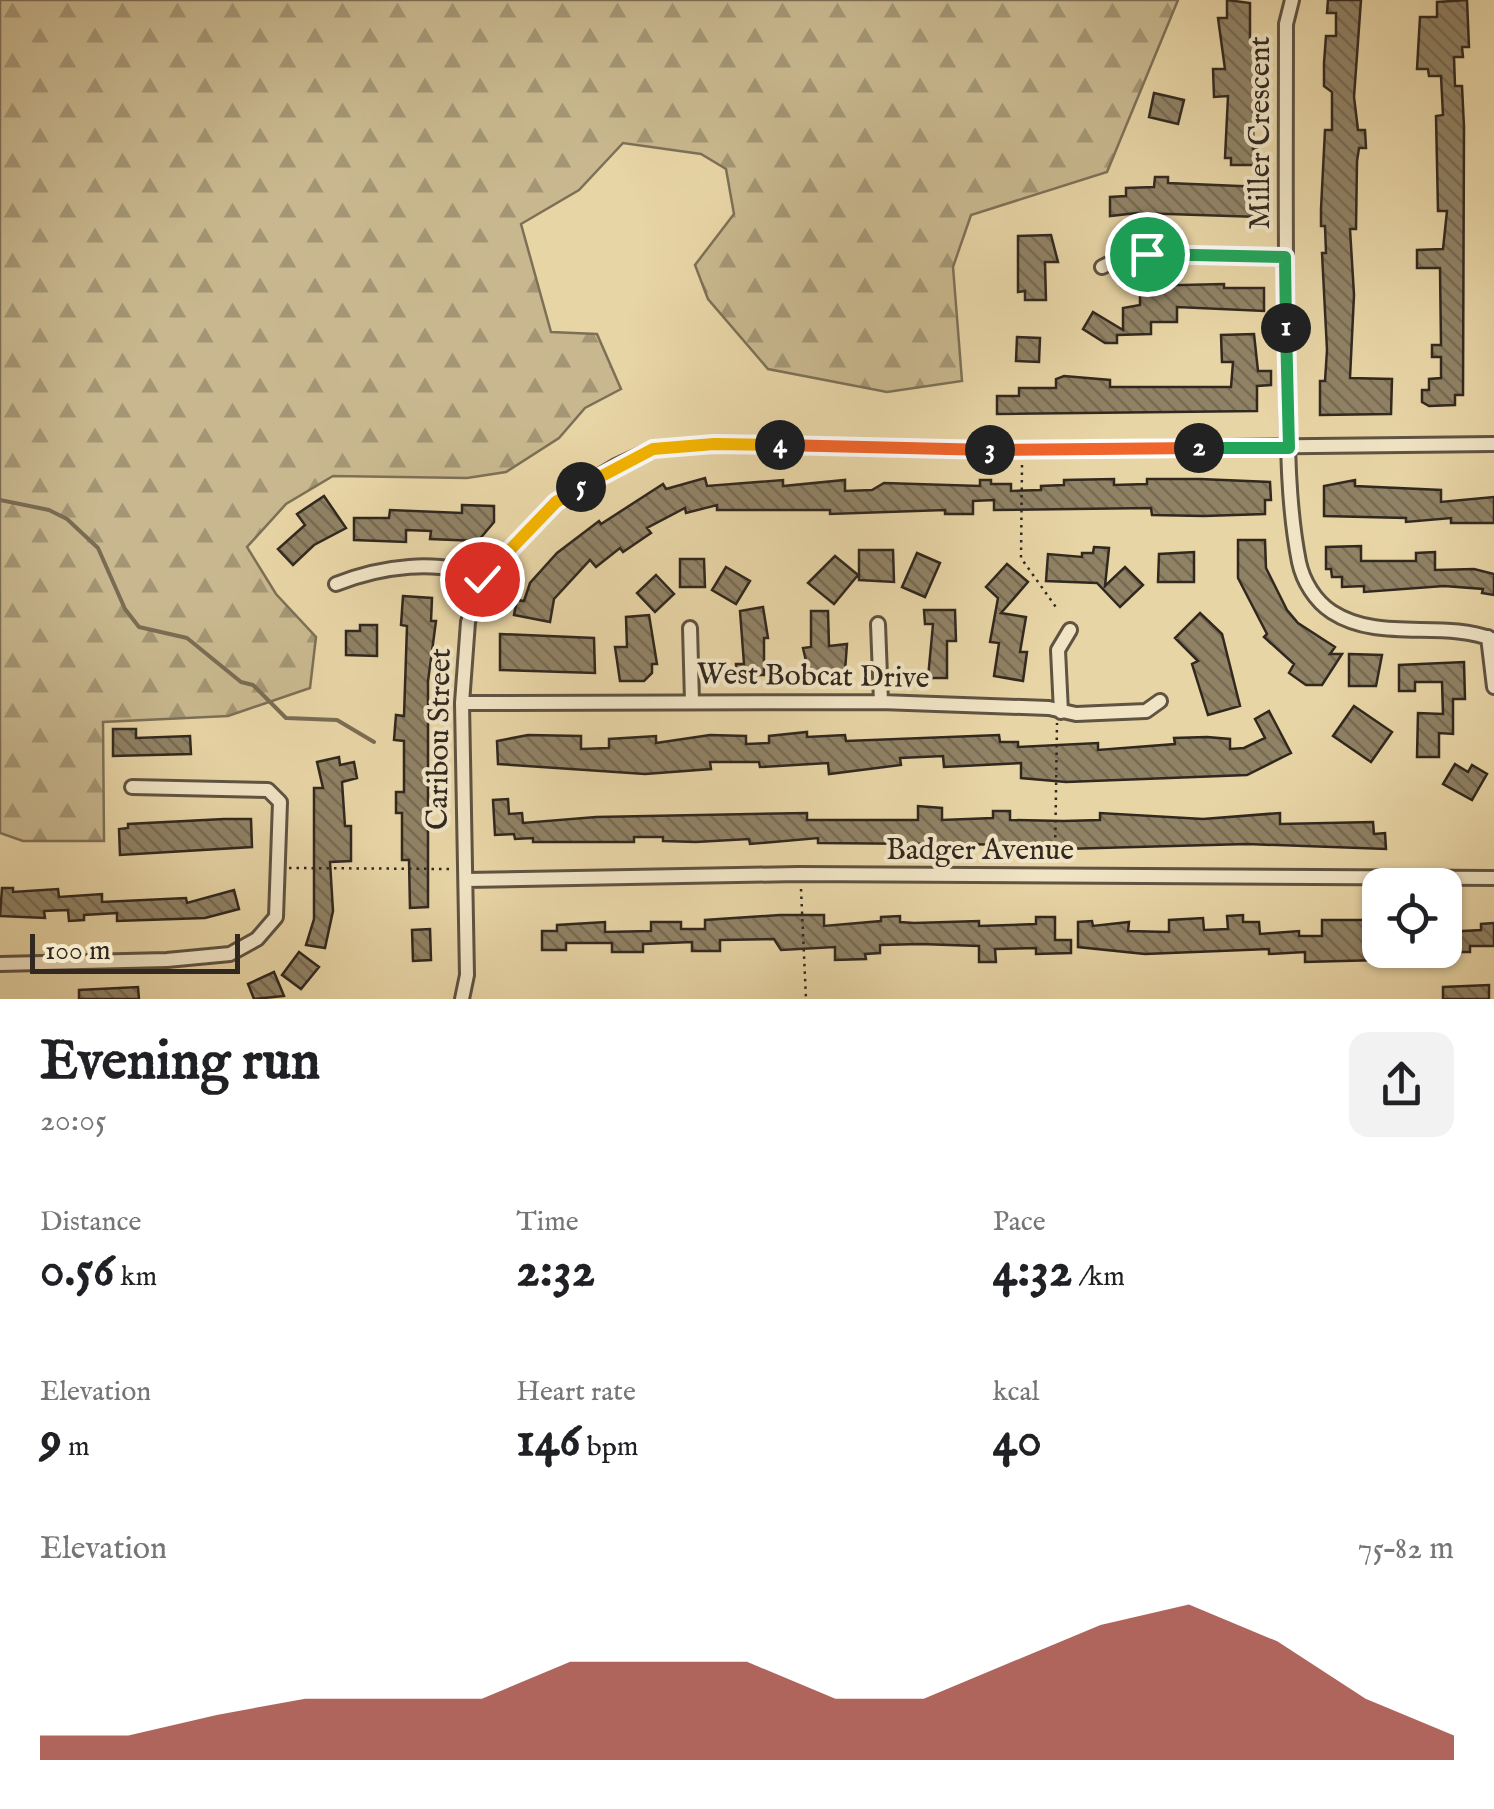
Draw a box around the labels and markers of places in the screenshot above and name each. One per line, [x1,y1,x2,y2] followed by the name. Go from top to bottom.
[1105,212,1190,297] pin
[1261,303,1311,353] pin: 1
[755,420,805,470] pin: 4
[1174,423,1224,473] pin: 2
[965,425,1015,475] pin: 3
[556,462,606,512] pin: 5
[440,537,525,622] pin

